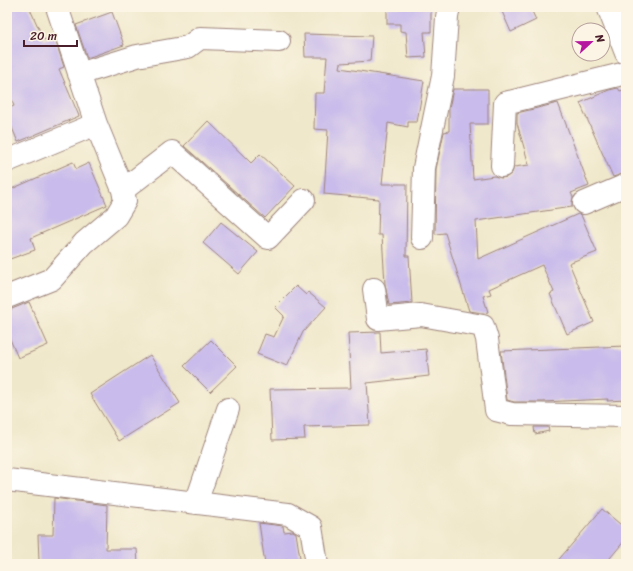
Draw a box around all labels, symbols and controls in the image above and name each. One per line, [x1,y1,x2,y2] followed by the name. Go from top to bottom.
[24,22,77,48] scale bar
[571,22,611,62] north arrow
[30,25,57,47] text: 20 m
[589,30,610,46] text: N

